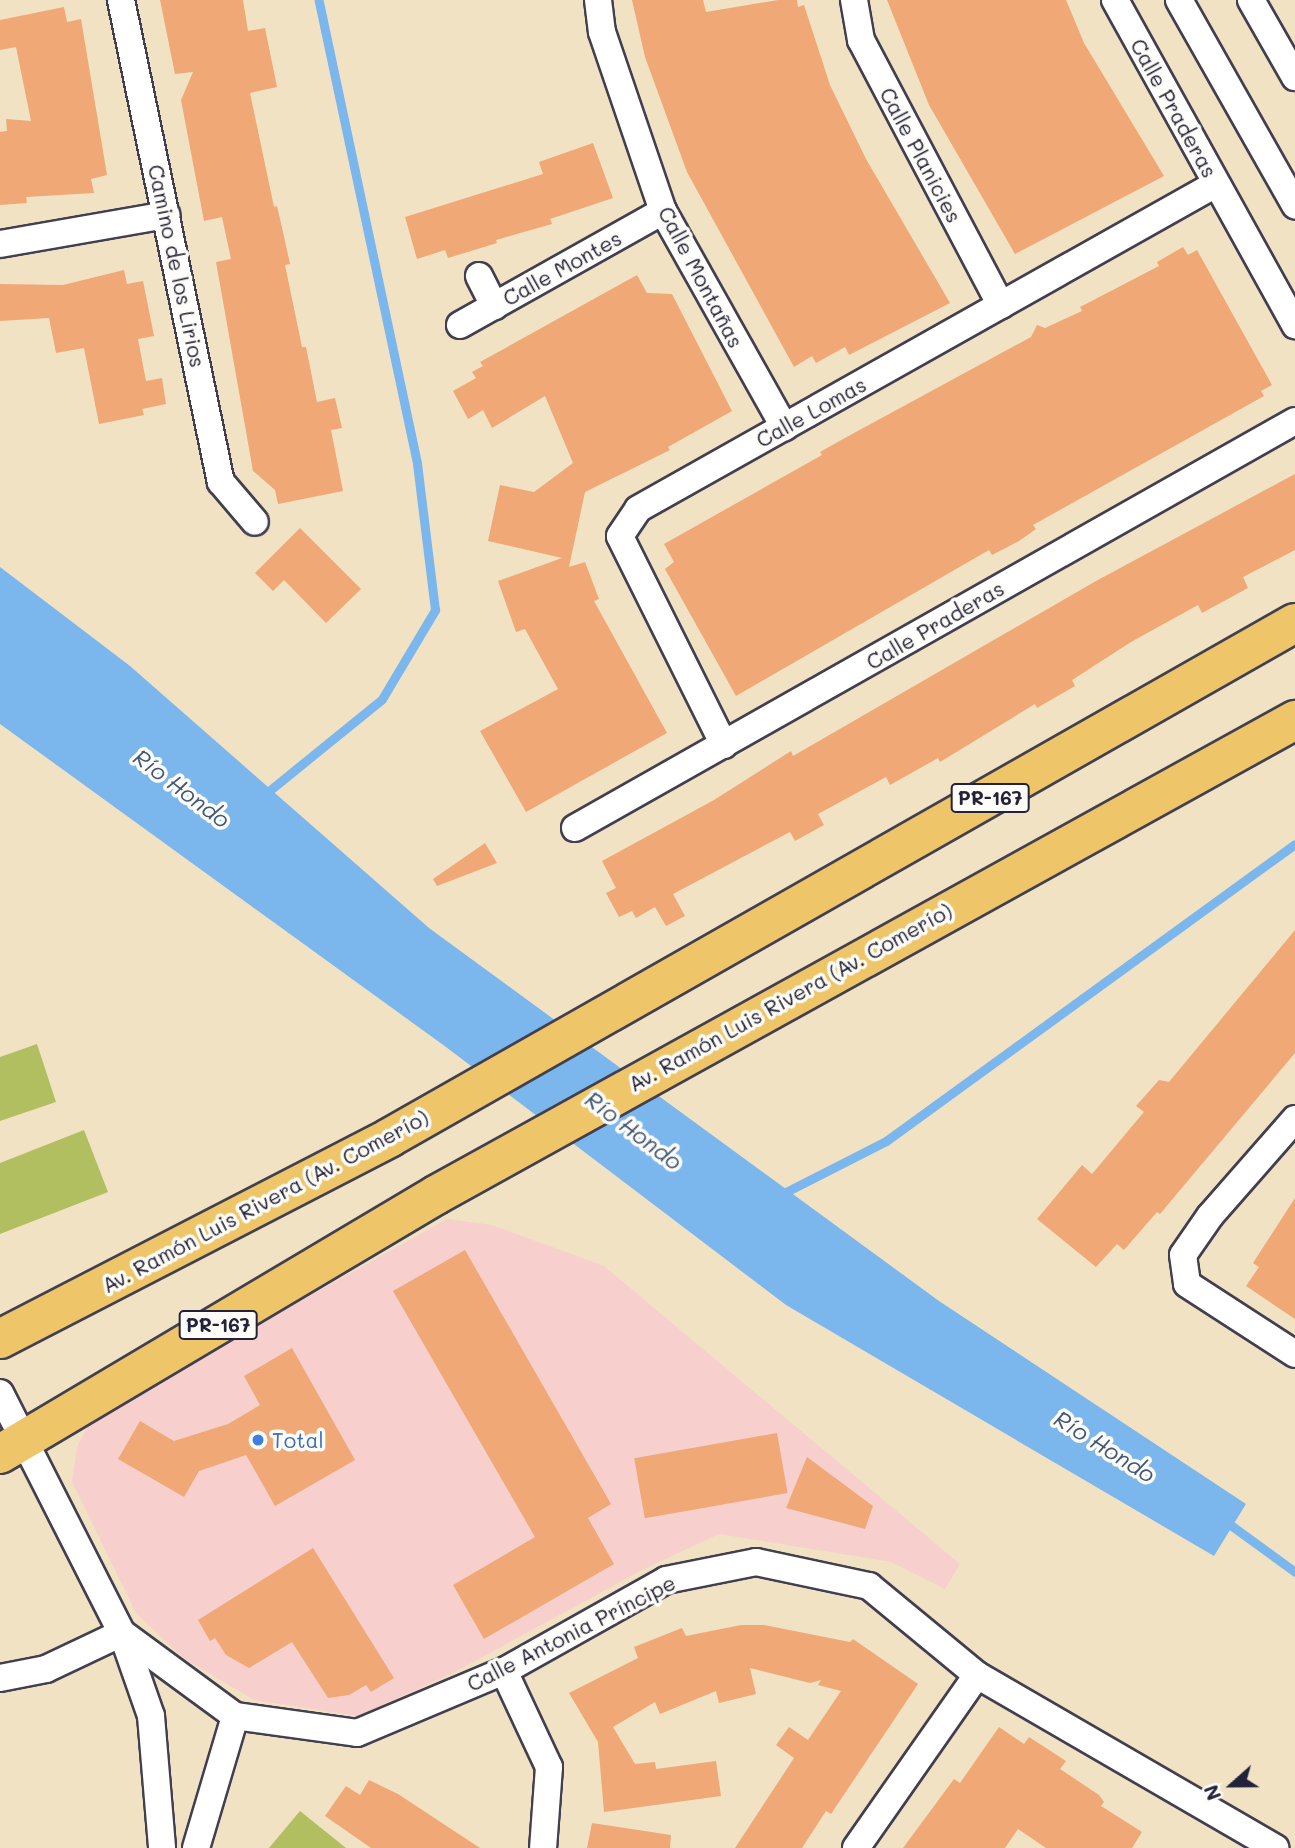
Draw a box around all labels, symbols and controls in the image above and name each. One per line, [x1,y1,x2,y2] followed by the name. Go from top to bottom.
[1125,34,1223,182] street label: Calle Praderas
[875,83,967,227] street label: Calle Planicies
[143,162,211,370] street label: Camino de los Lirios
[653,202,749,352] street label: Calle Montañas
[498,225,626,311] street label: Calle Montes
[752,371,870,453] street label: Calle Lomas
[862,575,1008,675] street label: Calle Praderas
[128,743,236,833] water label: Río Hondo
[950,782,1030,814] road number: PR-167
[624,897,956,1097] street label: Av. Ramón Luis Rivera (Av. Comerío)
[580,1085,688,1175] water label: Río Hondo
[98,1104,432,1298] street label: Av. Ramón Luis Rivera (Av. Comerío)
[178,1310,258,1340] road number: PR-167
[1049,1404,1161,1488] water label: Río Hondo
[272,1427,324,1453] place label: Total
[250,1432,266,1448] marker: Total
[463,1569,679,1697] street label: Calle Antonia Príncipe
[1197,1750,1267,1820] north arrow
[1198,1782,1226,1804] text: N

